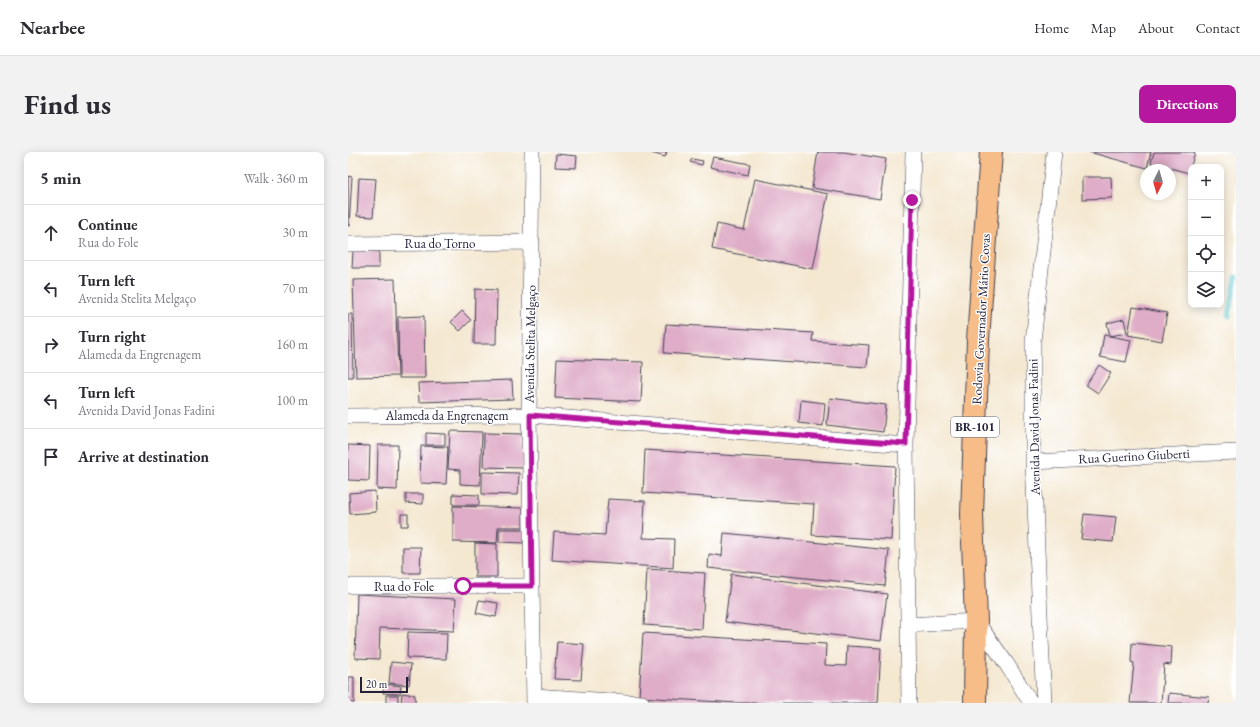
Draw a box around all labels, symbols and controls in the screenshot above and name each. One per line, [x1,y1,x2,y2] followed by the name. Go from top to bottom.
[20,15,85,40] text: Nearbee
[1034,19,1069,37] text: Home
[1091,19,1116,37] text: Map
[1138,19,1174,37] text: About
[1196,19,1240,37] text: Contact
[1139,85,1236,123] button: Directions
[24,86,111,122] text: Find us
[1140,164,1176,200] north arrow
[1188,164,1224,308] map controls
[1188,164,1224,200] button: +
[40,167,81,189] text: 5 min
[244,170,308,187] text: Walk · 360 m
[903,191,921,209] route end
[1188,200,1224,236] button: −
[78,215,138,234] text: Continue
[40,222,62,244] icon: ahead
[283,224,308,241] text: 30 m
[968,233,994,405] street label: Rodovia Governador Mário Covas
[78,234,138,251] text: Rua do Fole
[405,235,475,252] street label: Rua do Torno
[1188,236,1224,272] button: locate
[78,271,135,290] text: Turn left
[1188,272,1224,308] button: layers
[40,278,62,300] icon: left
[283,280,308,297] text: 70 m
[520,285,540,404] street label: Avenida Stelita Melgaço
[78,290,196,307] text: Avenida Stelita Melgaço
[78,327,146,346] text: Turn right
[40,334,62,356] icon: right
[277,336,308,353] text: 160 m
[78,346,201,363] text: Alameda da Engrenagem
[1024,359,1044,496] street label: Avenida David Jonas Fadini
[78,383,135,402] text: Turn left
[40,390,62,412] icon: left
[277,392,308,409] text: 100 m
[78,402,215,419] text: Avenida David Jonas Fadini
[384,407,509,424] street label: Alameda da Engrenagem
[951,417,999,437] road number: BR-101
[1078,445,1190,467] street label: Rua Guerino Giuberti
[40,446,62,468] icon: arrive
[78,447,209,466] text: Arrive at destination
[454,577,472,595] route start
[374,578,434,595] street label: Rua do Fole
[360,675,408,694] scale bar
[366,677,387,691] text: 20 m

